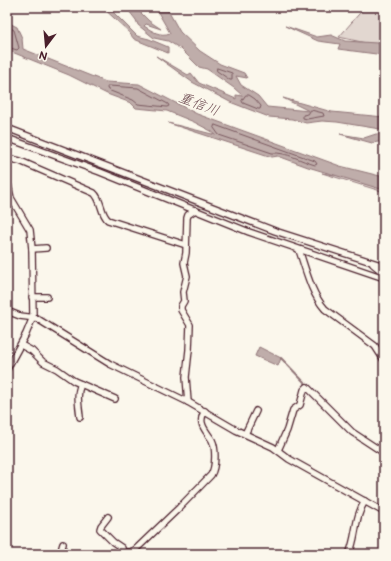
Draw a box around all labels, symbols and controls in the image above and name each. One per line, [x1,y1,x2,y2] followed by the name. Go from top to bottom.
[26,26,66,66] north arrow
[38,48,49,63] text: N
[176,89,222,119] water label: 重信川

